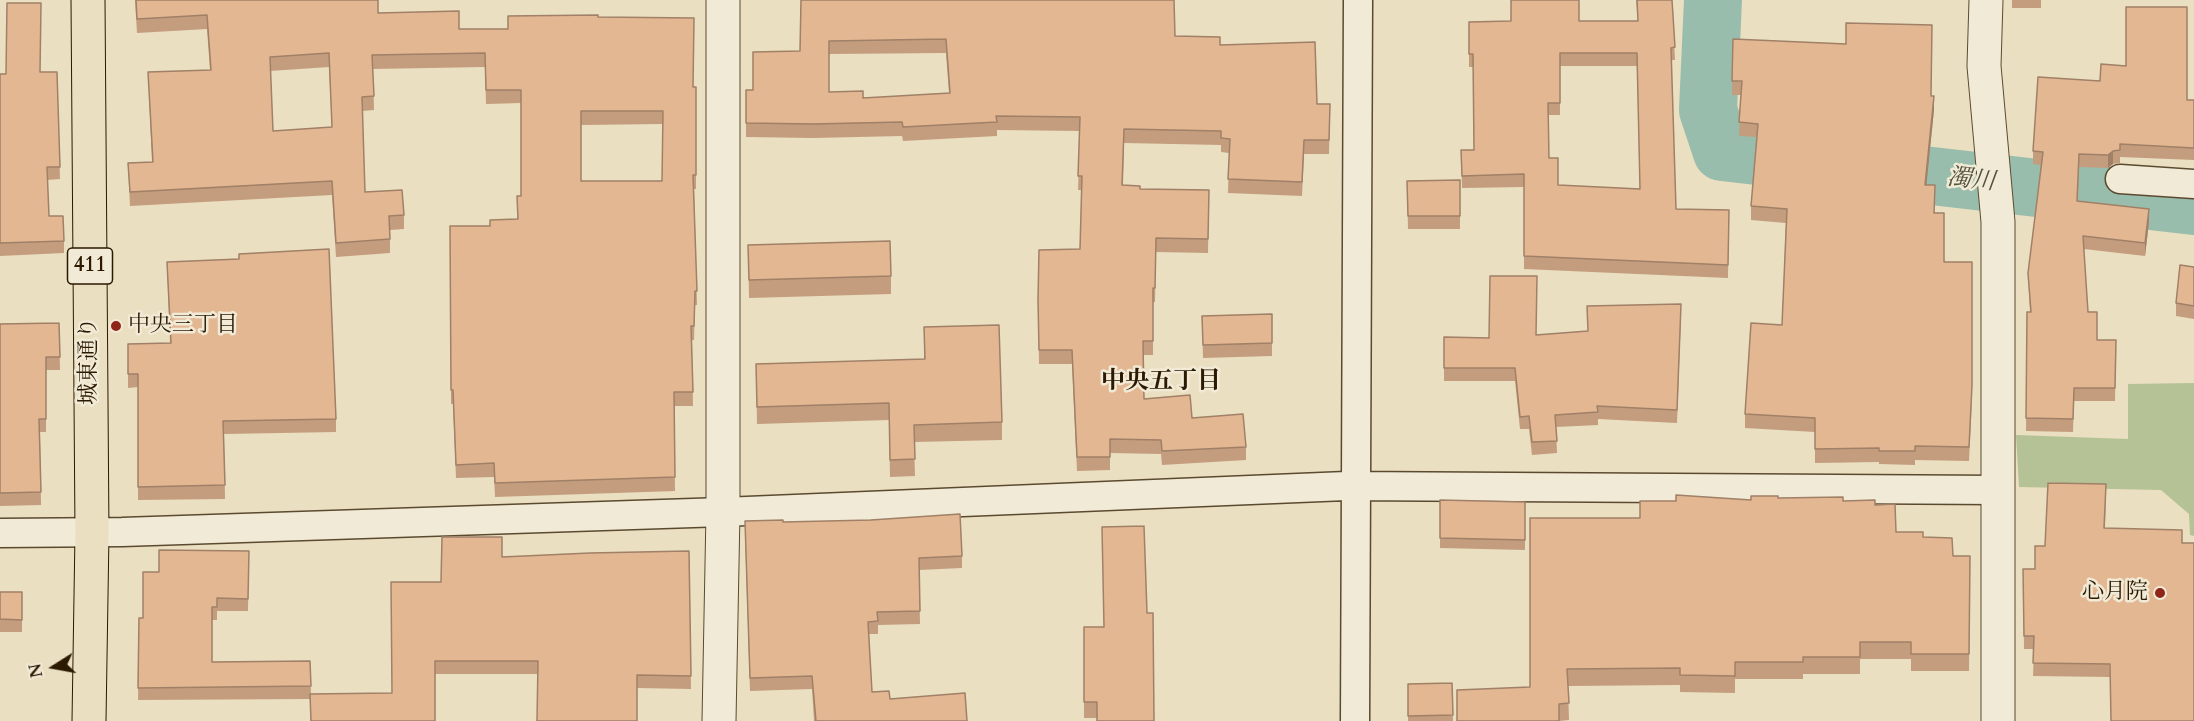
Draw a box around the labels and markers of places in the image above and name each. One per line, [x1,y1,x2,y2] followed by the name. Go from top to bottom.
[128,313,238,339] place label: 中央三丁目
[109,319,123,333] marker: 中央三丁目
[2082,580,2148,606] place label: 心月院
[2153,586,2167,600] marker: 心月院

